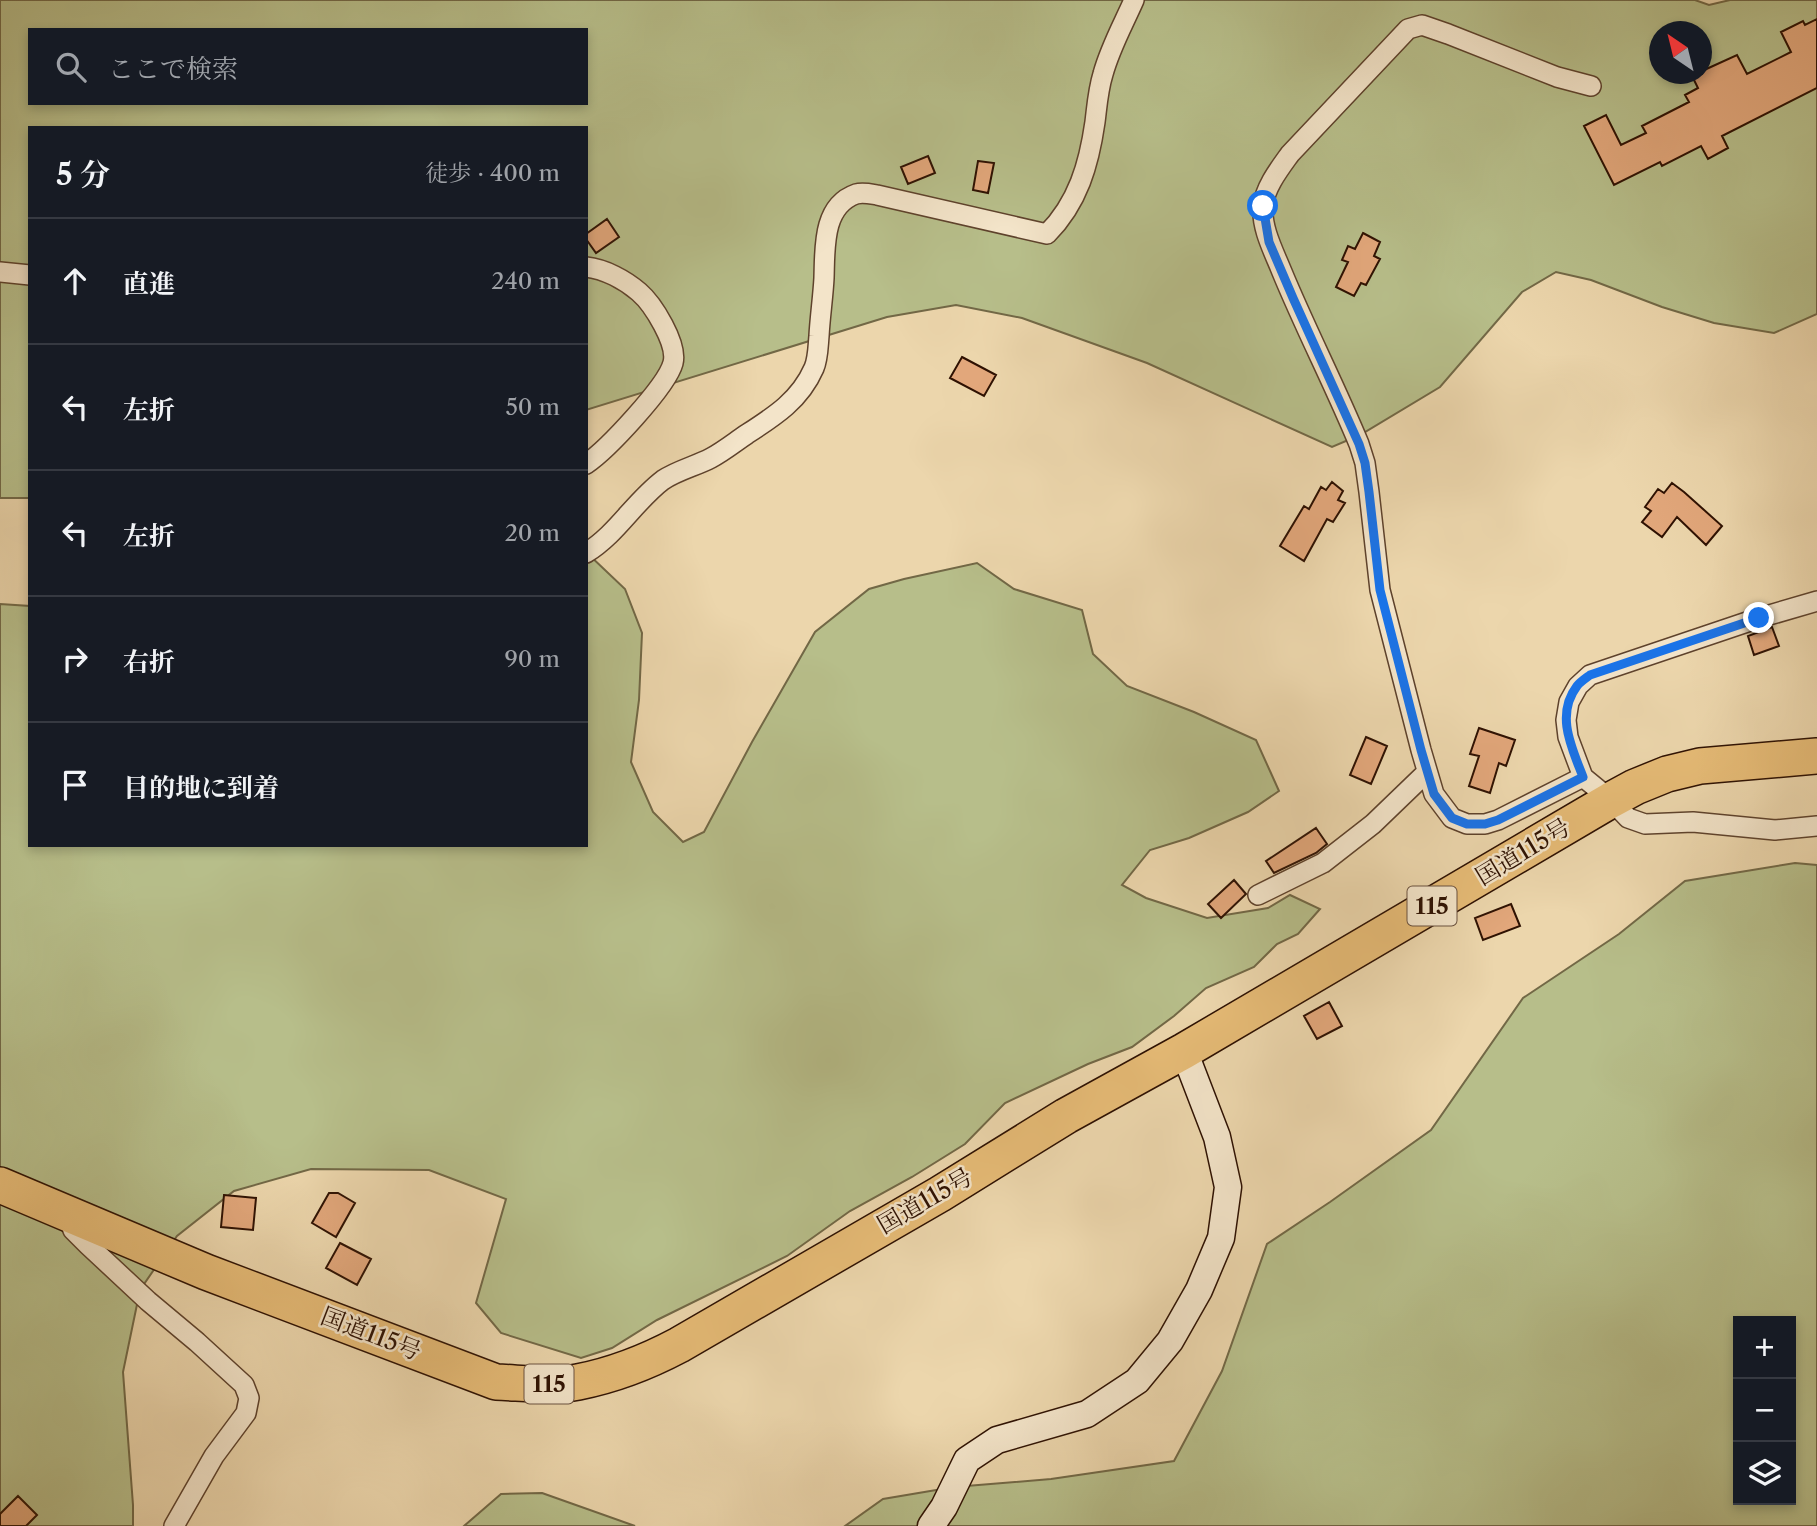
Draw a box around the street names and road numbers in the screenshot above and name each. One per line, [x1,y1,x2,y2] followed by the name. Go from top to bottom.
[1470,812,1575,891] street label: 国道115号
[1408,886,1456,925] road number: 115
[872,1162,978,1239] street label: 国道115号
[317,1301,425,1366] street label: 国道115号
[524,1364,574,1404] road number: 115

